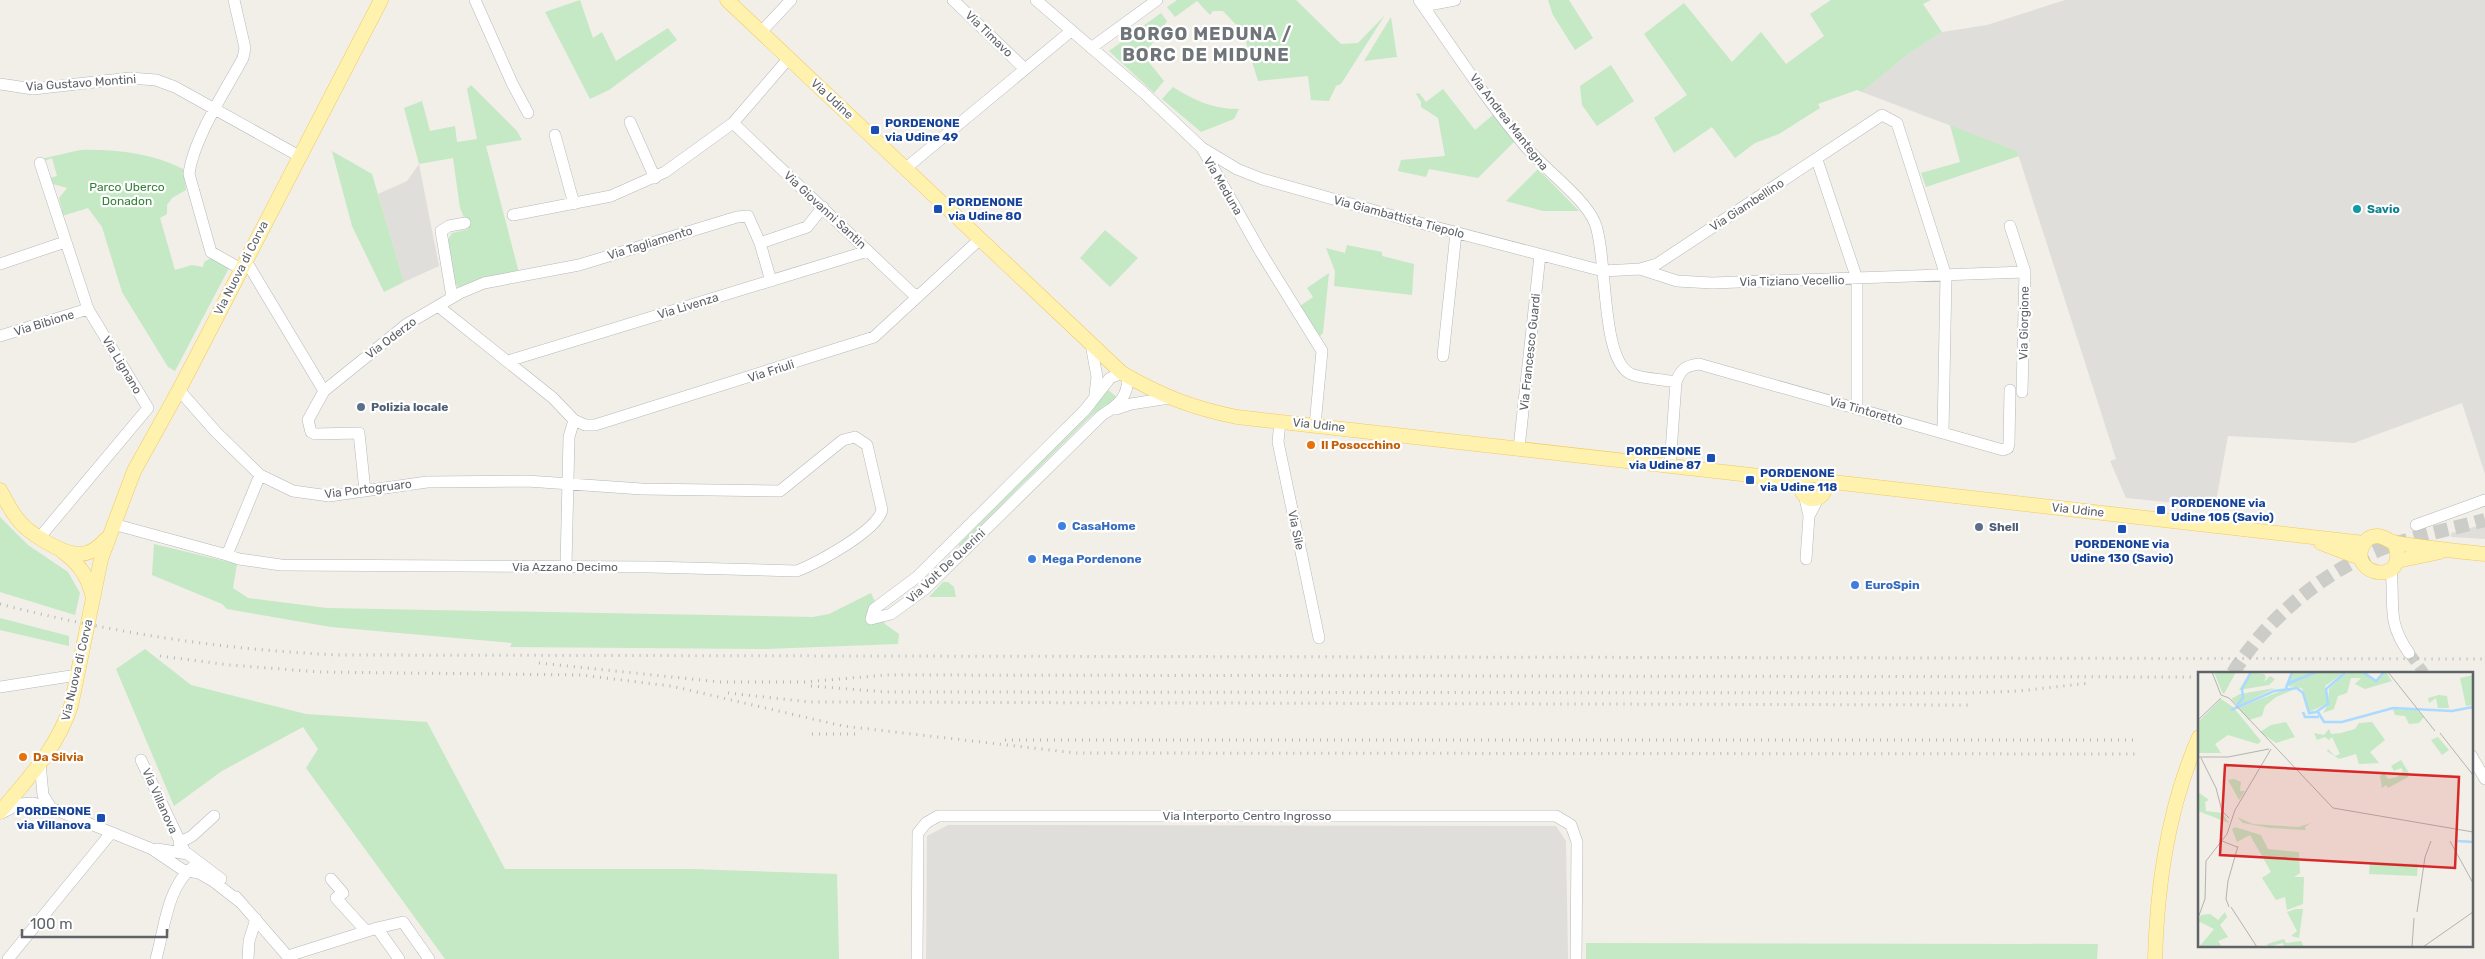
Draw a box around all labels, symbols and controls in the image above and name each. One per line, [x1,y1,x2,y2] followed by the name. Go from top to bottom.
[962,8,1016,60] street label: Via Timavo
[1120,23,1292,66] district label: BORGO MEDUNA / BORC DE MIDUNE
[1467,71,1551,173] street label: Via Andrea Mantegna
[25,72,137,94] street label: Via Gustavo Montini
[808,76,856,122] street label: Via Udine
[885,116,960,144] place label: PORDENONE via Udine 49
[869,124,881,136] marker: PORDENONE via Udine 49
[1201,154,1245,218] street label: Via Meduna
[781,168,869,252] street label: Via Giovanni Santin
[1707,176,1787,234] street label: Via Giambellino
[89,180,165,208] park label: Parco Uberco Donadon
[1332,193,1466,241] street label: Via Giambattista Tiepolo
[948,195,1023,223] place label: PORDENONE via Udine 80
[2367,202,2400,216] place label: Savio
[932,203,944,215] marker: PORDENONE via Udine 80
[2351,203,2363,215] marker: Savio
[211,219,271,317] street label: Via Nuova di Corva
[606,223,694,263] street label: Via Tagliamento
[1739,273,1845,289] street label: Via Tiziano Vecellio
[2016,286,2032,360] street label: Via Giorgione
[656,290,720,322] street label: Via Livenza
[1517,293,1543,411] street label: Via Francesco Guardi
[12,307,76,339] street label: Via Bibione
[363,314,419,362] street label: Via Oderzo
[99,333,145,397] street label: Via Lignano
[746,357,796,385] street label: Via Friuli
[1828,394,1905,428] street label: Via Tintoretto
[371,400,448,414] place label: Polizia locale
[355,401,367,413] marker: Polizia locale
[1292,415,1346,435] street label: Via Udine
[1321,438,1401,452] place label: Il Posocchino
[1305,439,1317,451] marker: Il Posocchino
[1626,444,1701,472] place label: PORDENONE via Udine 87
[1705,452,1717,464] marker: PORDENONE via Udine 87
[1760,466,1837,494] place label: PORDENONE via Udine 118
[1744,474,1756,486] marker: PORDENONE via Udine 118
[324,477,413,501] street label: Via Portogruaro
[2171,496,2274,524] place label: PORDENONE via Udine 105 (Savio)
[2051,500,2105,520] street label: Via Udine
[2155,504,2167,516] marker: PORDENONE via Udine 105 (Savio)
[1285,509,1307,551] street label: Via Sile
[1072,519,1136,533] place label: CasaHome
[1056,520,1068,532] marker: CasaHome
[1989,520,2019,534] place label: Shell
[1973,521,1985,533] marker: Shell
[2116,523,2128,535] marker: PORDENONE via Udine 130 (Savio)
[904,526,988,606] street label: Via Volt De Querini
[2071,537,2174,565] place label: PORDENONE via Udine 130 (Savio)
[1042,552,1142,566] place label: Mega Pordenone
[1026,553,1038,565] marker: Mega Pordenone
[512,560,618,574] street label: Via Azzano Decimo
[1865,578,1920,592] place label: EuroSpin
[1849,579,1861,591] marker: EuroSpin
[58,618,96,722] street label: Via Nuova di Corva
[2198,672,2472,946] inset map
[33,750,84,764] place label: Da Silvia
[17,751,29,763] marker: Da Silvia
[139,766,181,836] street label: Via Villanova
[16,804,91,832] place label: PORDENONE via Villanova
[1163,809,1332,823] street label: Via Interporto Centro Ingrosso
[95,812,107,824] marker: PORDENONE via Villanova
[22,906,168,938] scale bar
[30,915,72,933] text: 100 m

